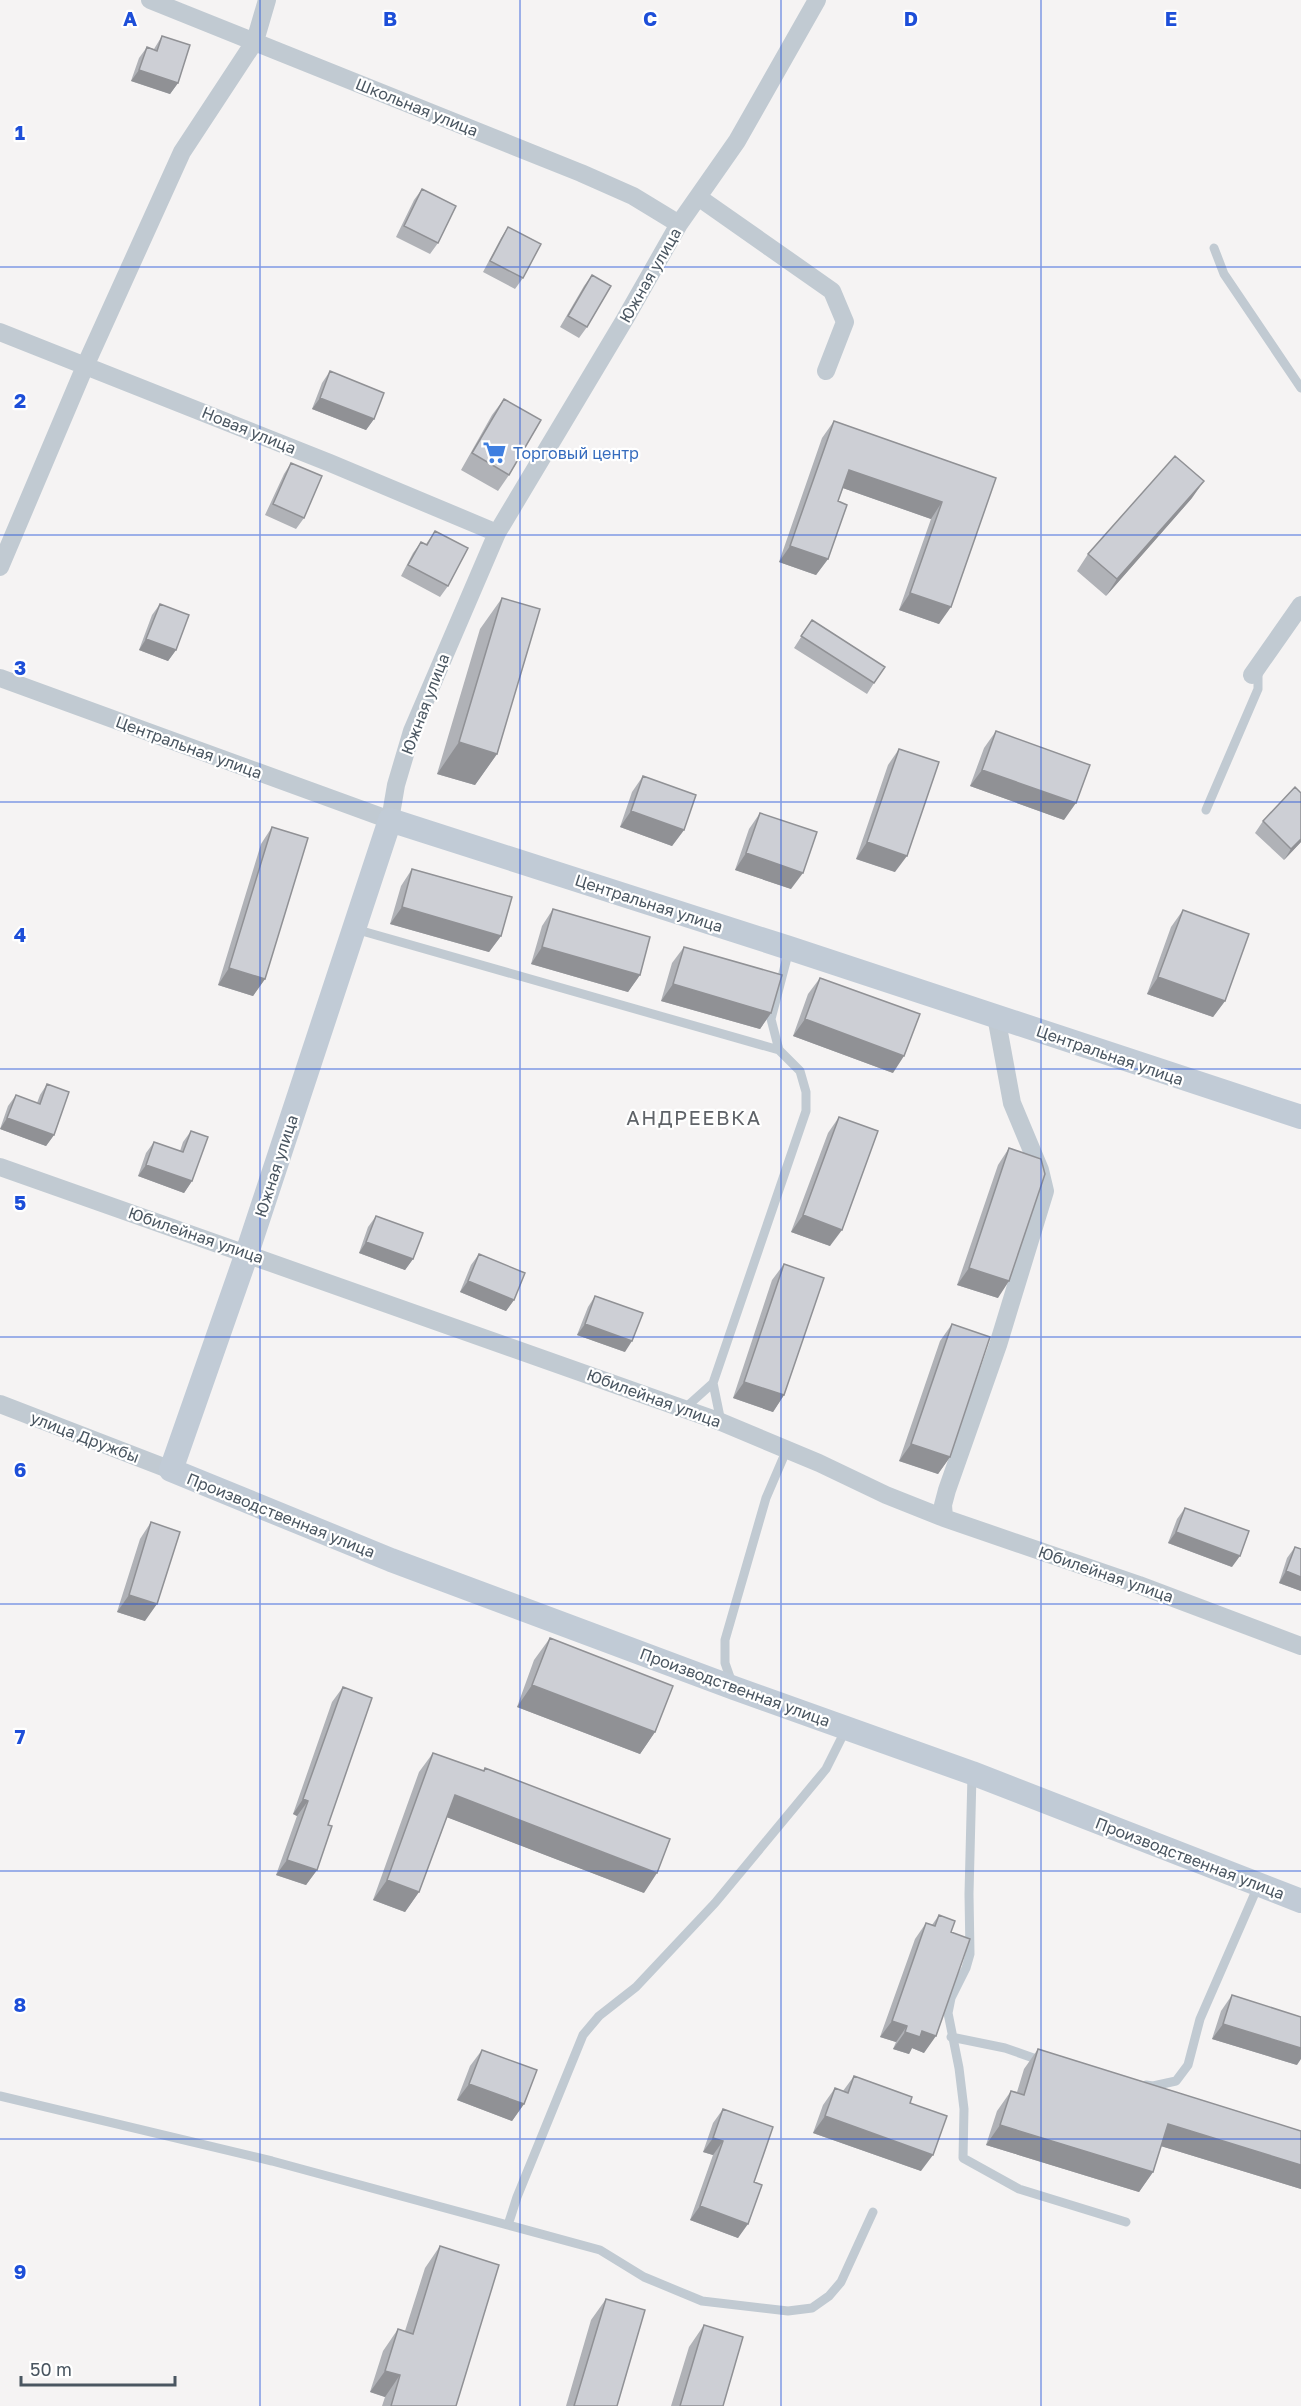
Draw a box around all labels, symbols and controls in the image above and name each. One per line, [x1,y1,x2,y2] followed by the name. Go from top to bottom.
[123,6,137,30] text: A
[383,6,397,30] text: B
[643,6,657,30] text: C
[904,6,918,30] text: D
[1165,6,1177,30] text: E
[353,73,481,141] street label: Школьная улица
[15,120,25,144] text: 1
[615,224,685,326] street label: Южная улица
[14,388,26,412] text: 2
[199,402,299,458] street label: Новая улица
[482,440,508,466] supermarket icon: Торговый центр
[513,443,639,463] place label: Торговый центр
[397,651,453,757] street label: Южная улица
[14,655,26,679] text: 3
[113,711,265,783] street label: Центральная улица
[572,870,726,936] street label: Центральная улица
[14,922,26,946] text: 4
[1034,1020,1186,1090] street label: Центральная улица
[626,1105,762,1129] district label: АНДРЕЕВКА
[250,1112,302,1220] street label: Южная улица
[14,1190,26,1214] text: 5
[126,1202,266,1268] street label: Юбилейная улица
[584,1364,724,1432] street label: Юбилейная улица
[28,1407,142,1467] street label: улица Дружбы
[14,1457,26,1481] text: 6
[184,1468,378,1562] street label: Производственная улица
[1036,1541,1176,1607] street label: Юбилейная улица
[637,1643,833,1731] street label: Производственная улица
[15,1724,26,1748] text: 7
[1092,1813,1288,1903] street label: Производственная улица
[14,1992,26,2016] text: 8
[14,2259,26,2283] text: 9
[21,2349,176,2387] scale bar
[30,2358,72,2380] text: 50 m

